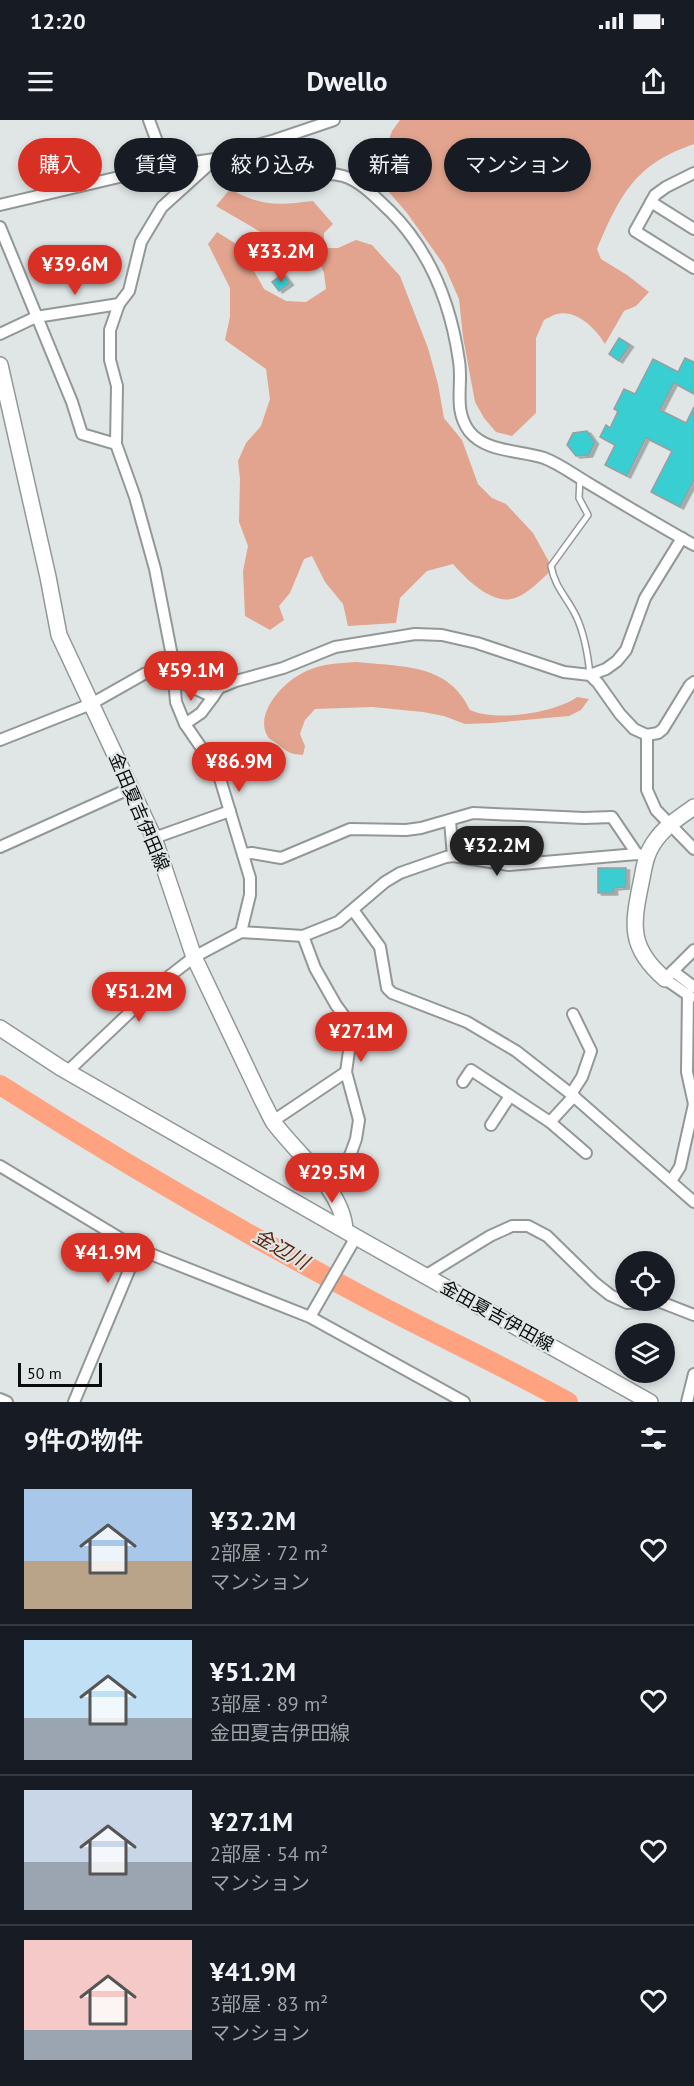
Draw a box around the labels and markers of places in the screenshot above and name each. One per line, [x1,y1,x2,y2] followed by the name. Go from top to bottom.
[232,232,330,283] pin: ¥33.2M
[26,245,124,296] pin: ¥39.6M
[142,651,240,702] pin: ¥59.1M
[190,742,288,793] pin: ¥86.9M
[448,826,546,877] pin: ¥32.2M
[90,972,188,1023] pin: ¥51.2M
[312,1012,410,1063] pin: ¥27.1M
[283,1153,381,1204] pin: ¥29.5M
[59,1233,157,1284] pin: ¥41.9M

